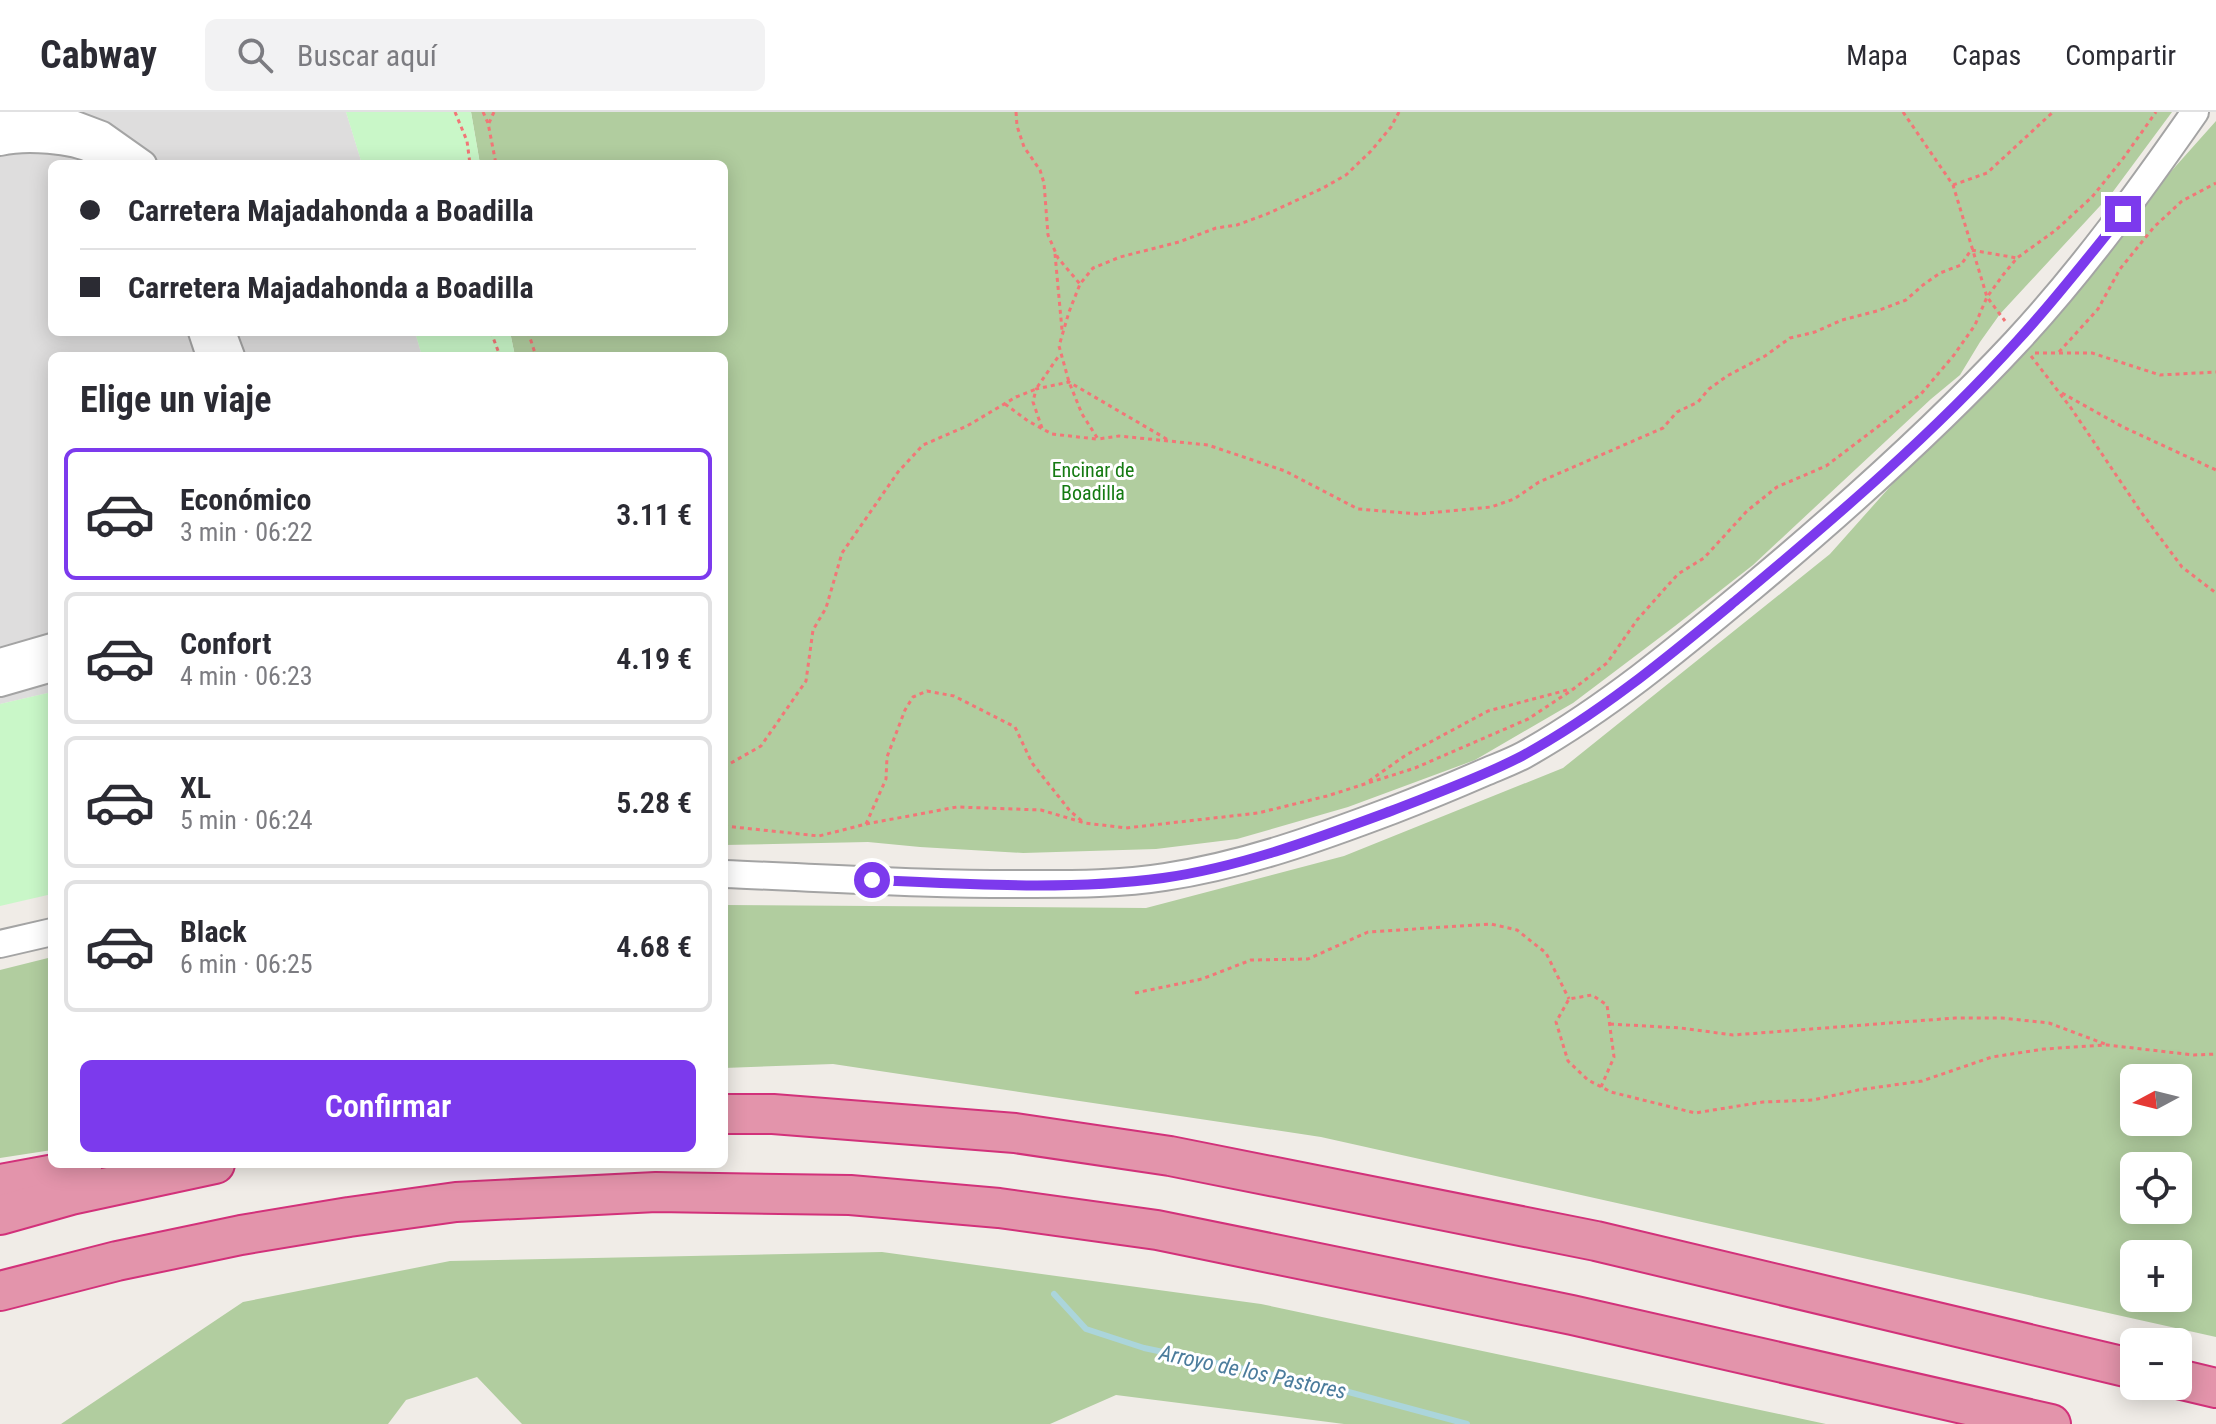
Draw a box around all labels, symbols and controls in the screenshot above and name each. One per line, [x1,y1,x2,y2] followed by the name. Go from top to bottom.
[205,19,765,91] search box
[40,33,157,77] text: Cabway
[233,33,277,77] icon: search
[297,38,437,73] text: Buscar aquí
[1846,39,1908,72] text: Mapa
[1952,39,2021,72] text: Capas
[2065,39,2176,72] text: Compartir
[128,193,534,228] text: Carretera Majadahonda a Boadilla
[2105,196,2141,232] route end
[128,270,534,305] text: Carretera Majadahonda a Boadilla
[80,379,271,421] text: Elige un viaje
[1052,458,1134,505] park label: Encinar de Boadilla
[84,478,156,550] icon: car
[180,482,311,517] text: Económico
[616,497,692,532] text: 3.11 €
[180,517,313,547] text: 3 min · 06:22
[84,622,156,694] icon: car
[180,626,271,661] text: Confort
[616,641,692,676] text: 4.19 €
[180,661,313,691] text: 4 min · 06:23
[84,766,156,838] icon: car
[180,770,211,805] text: XL
[616,785,692,820] text: 5.28 €
[180,805,313,835] text: 5 min · 06:24
[854,862,890,898] route start
[84,910,156,982] icon: car
[180,914,247,949] text: Black
[616,929,692,964] text: 4.68 €
[180,949,313,979] text: 6 min · 06:25
[80,1060,696,1152] button: Confirmar
[2120,1064,2192,1136] north arrow
[2120,1064,2192,1400] map controls
[2120,1152,2192,1224] button: locate
[2120,1240,2192,1312] button: +
[2120,1328,2192,1400] button: −
[1156,1340,1349,1404] water label: Arroyo de los Pastores

